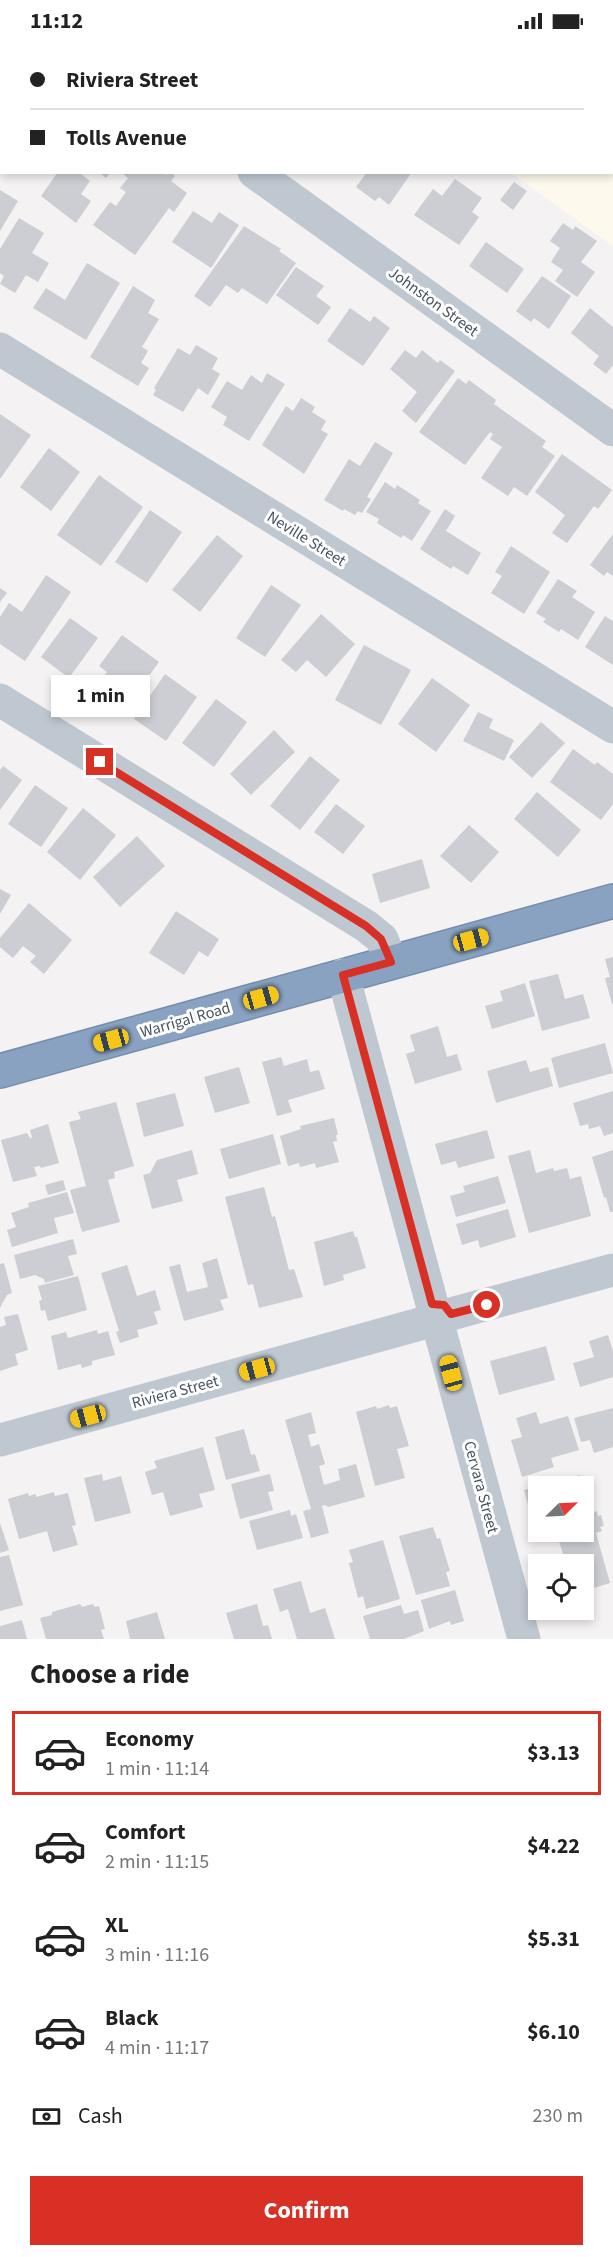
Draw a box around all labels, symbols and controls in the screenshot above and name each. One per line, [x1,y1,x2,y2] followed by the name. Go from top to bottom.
[30,5,83,37] text: 11:12
[66,64,198,96] text: Riviera Street
[66,122,187,154] text: Tolls Avenue
[384,262,483,342] street label: Johnston Street
[263,506,351,572] street label: Neville Street
[51,675,150,717] callout: 1 min
[76,682,125,710] text: 1 min
[86,748,113,775] route end
[451,927,491,953] car
[241,984,281,1012] car
[138,997,233,1043] street label: Warrigal Road
[91,1027,131,1053] car
[473,1291,500,1318] route start
[438,1353,464,1393] car
[237,1356,277,1382] car
[129,1370,222,1414] street label: Riviera Street
[68,1403,108,1429] car
[458,1439,504,1536] street label: Cervara Street
[528,1476,594,1542] north arrow
[528,1476,594,1620] map controls
[528,1554,594,1620] button: locate
[30,1655,190,1694] text: Choose a ride
[105,1723,194,1755] text: Economy
[33,1726,87,1780] icon: car
[527,1737,580,1769] text: $3.13
[105,1755,209,1783] text: 1 min · 11:14
[105,1816,186,1848] text: Comfort
[33,1819,87,1873] icon: car
[527,1830,580,1862] text: $4.22
[105,1848,209,1876] text: 2 min · 11:15
[105,1909,129,1941] text: XL
[33,1912,87,1966] icon: car
[527,1923,580,1955] text: $5.31
[105,1941,209,1969] text: 3 min · 11:16
[105,2002,159,2034] text: Black
[33,2005,87,2059] icon: car
[527,2016,580,2048] text: $6.10
[105,2034,209,2062] text: 4 min · 11:17
[30,2100,63,2133] icon: cash
[78,2100,123,2132] text: Cash
[533,2102,583,2130] text: 230 m
[30,2176,583,2245] button: Confirm

